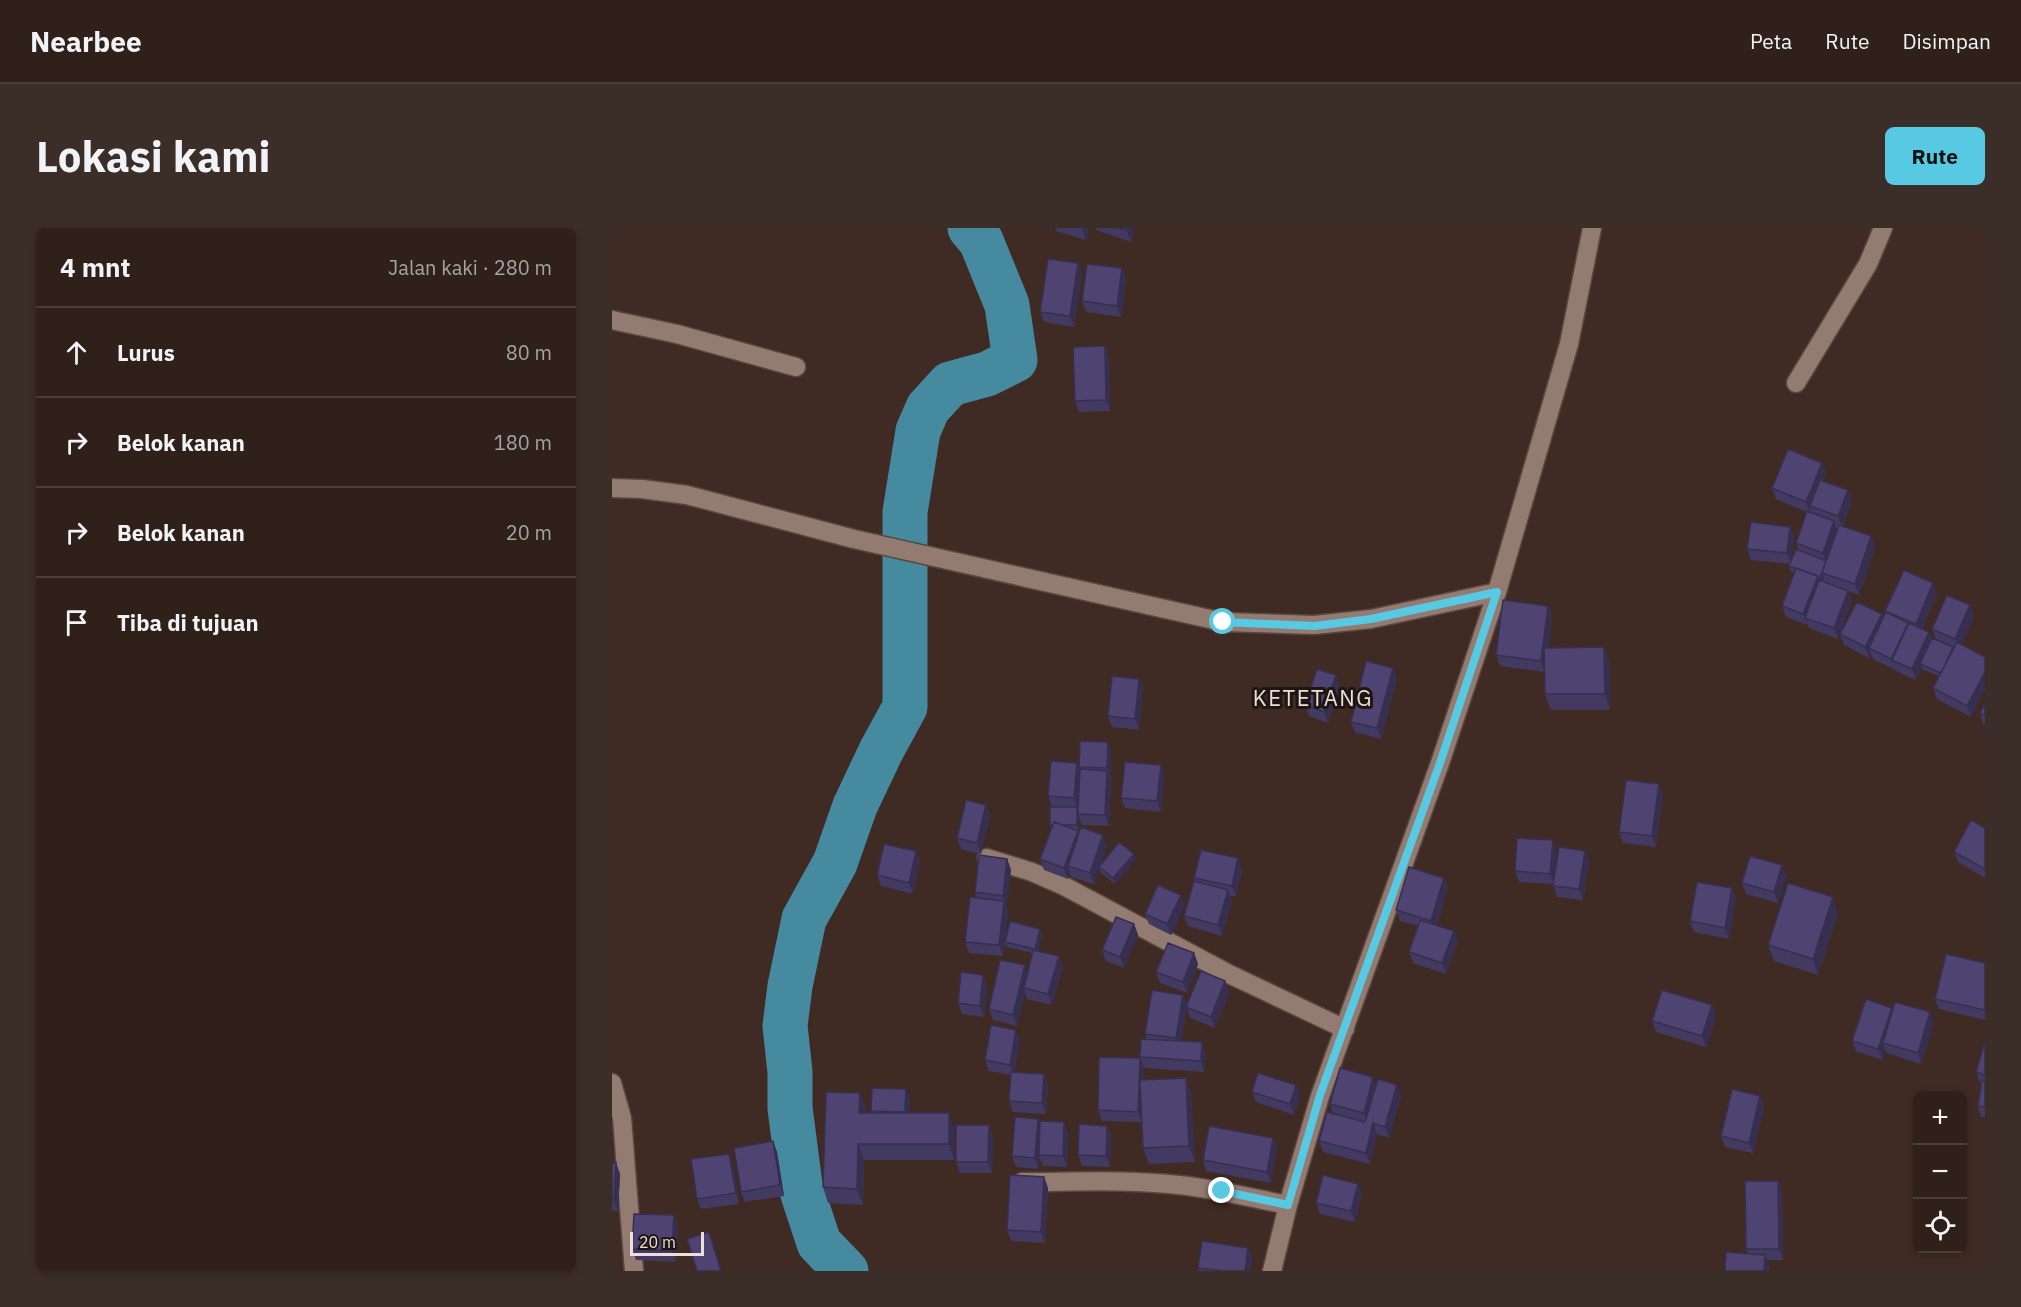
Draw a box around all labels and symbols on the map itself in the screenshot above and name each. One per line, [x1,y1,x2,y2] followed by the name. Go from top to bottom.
[1209,608,1235,634] route start
[1253,683,1373,712] district label: KETETANG
[1208,1177,1234,1203] route end
[630,1229,704,1256] scale bar

